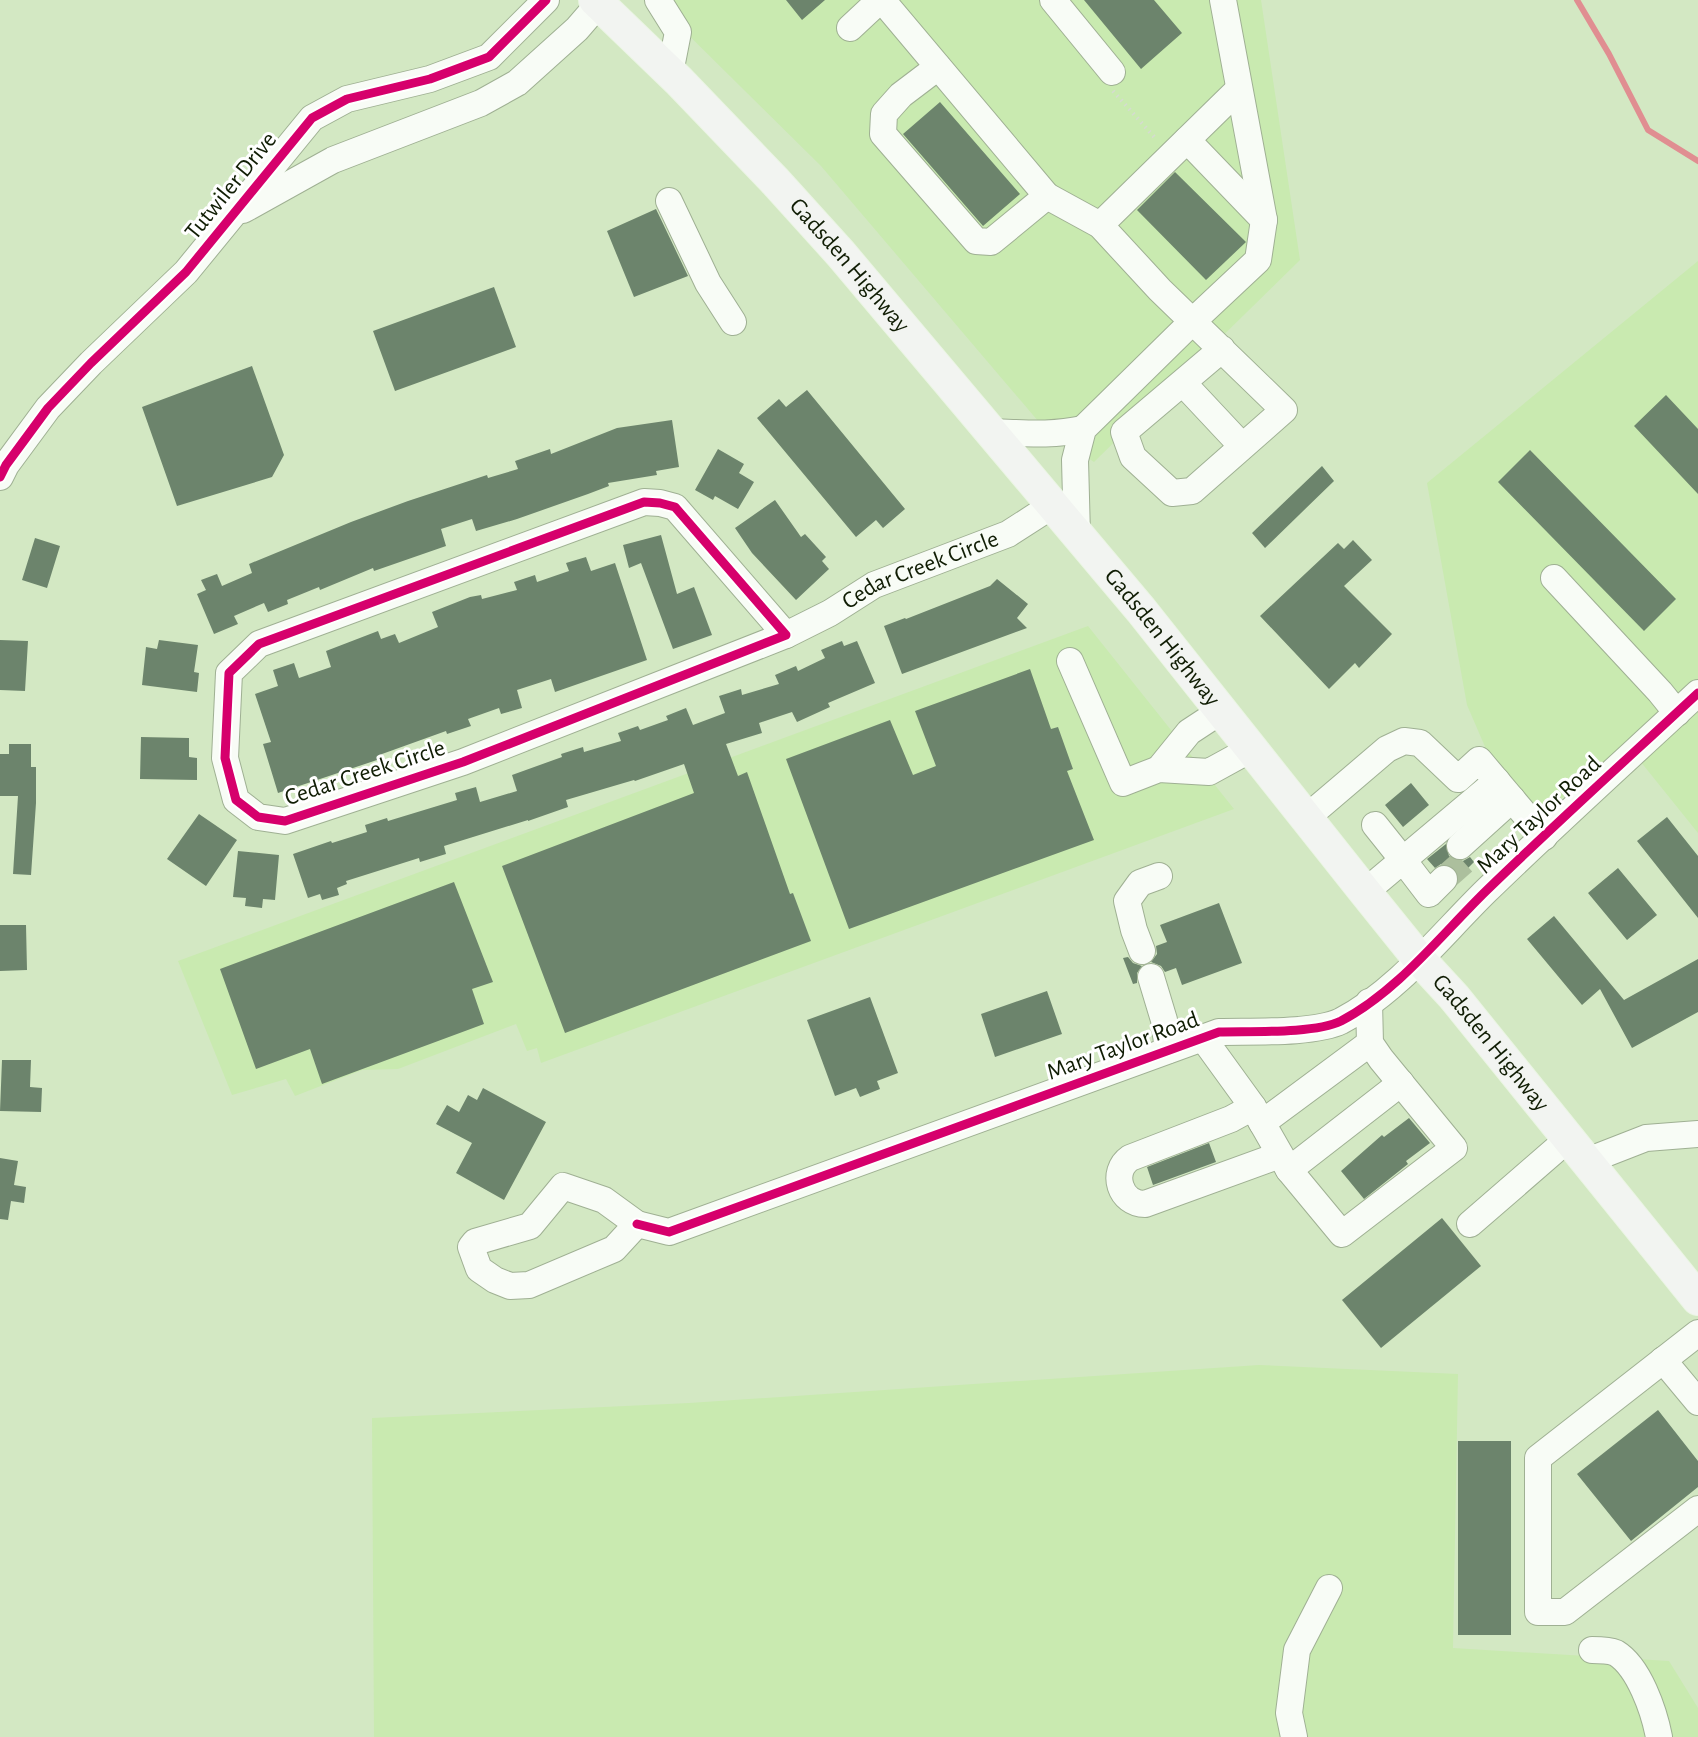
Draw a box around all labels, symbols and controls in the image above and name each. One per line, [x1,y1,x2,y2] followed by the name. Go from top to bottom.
[181,128,281,244] street label: Tutwiler Drive
[785,194,914,337] street label: Gadsden Highway
[838,527,1002,614] street label: Cedar Creek Circle
[1100,564,1225,711] street label: Gadsden Highway
[282,736,448,810] street label: Cedar Creek Circle
[1472,752,1606,878] street label: Mary Taylor Road
[1428,970,1554,1116] street label: Gadsden Highway
[1044,1007,1202,1085] street label: Mary Taylor Road

